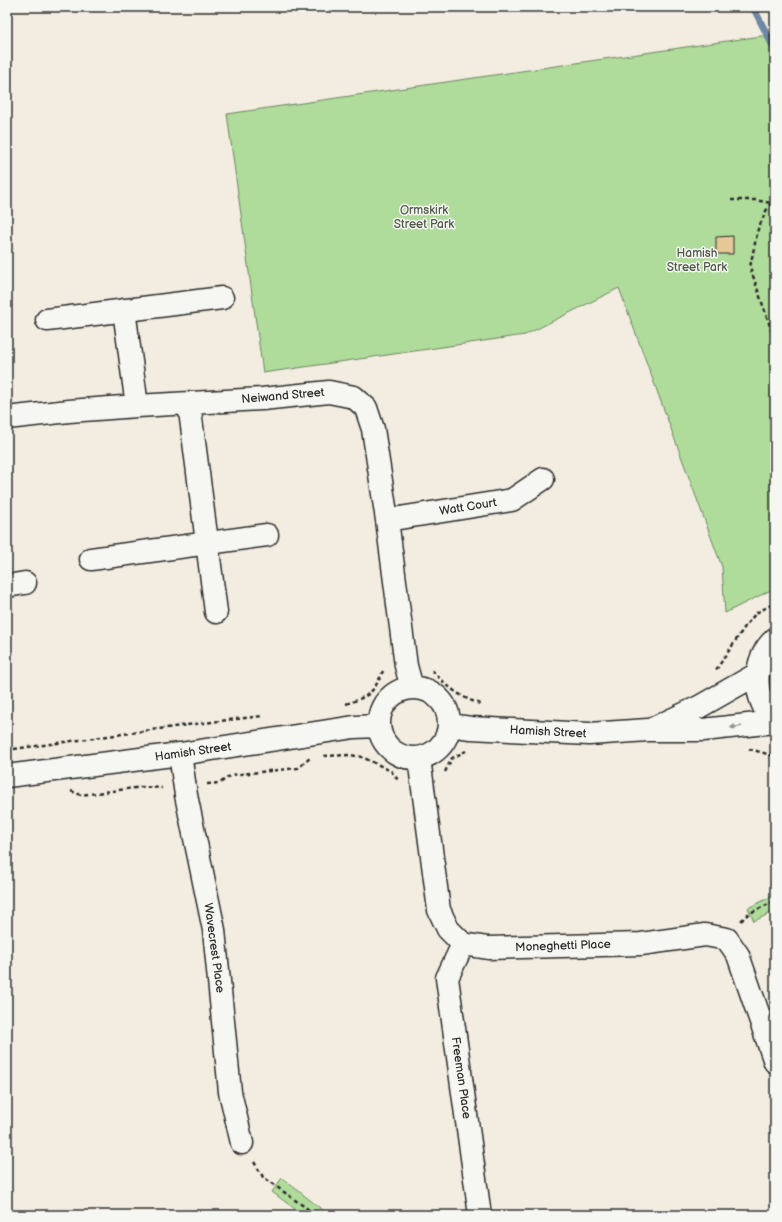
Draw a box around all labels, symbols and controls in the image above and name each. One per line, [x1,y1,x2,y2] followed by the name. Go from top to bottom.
[394,203,454,232] park label: Ormskirk Street Park
[667,246,727,275] park label: Hamish Street Park
[241,385,325,407] street label: Neiwand Street
[438,495,498,519] street label: Watt Court
[509,722,587,742] street label: Hamish Street
[730,724,742,730] one-way arrow
[154,739,232,765] street label: Hamish Street
[200,902,228,994] street label: Wavecrest Place
[515,937,611,955] street label: Moneghetti Place
[448,1036,474,1120] street label: Freeman Place

